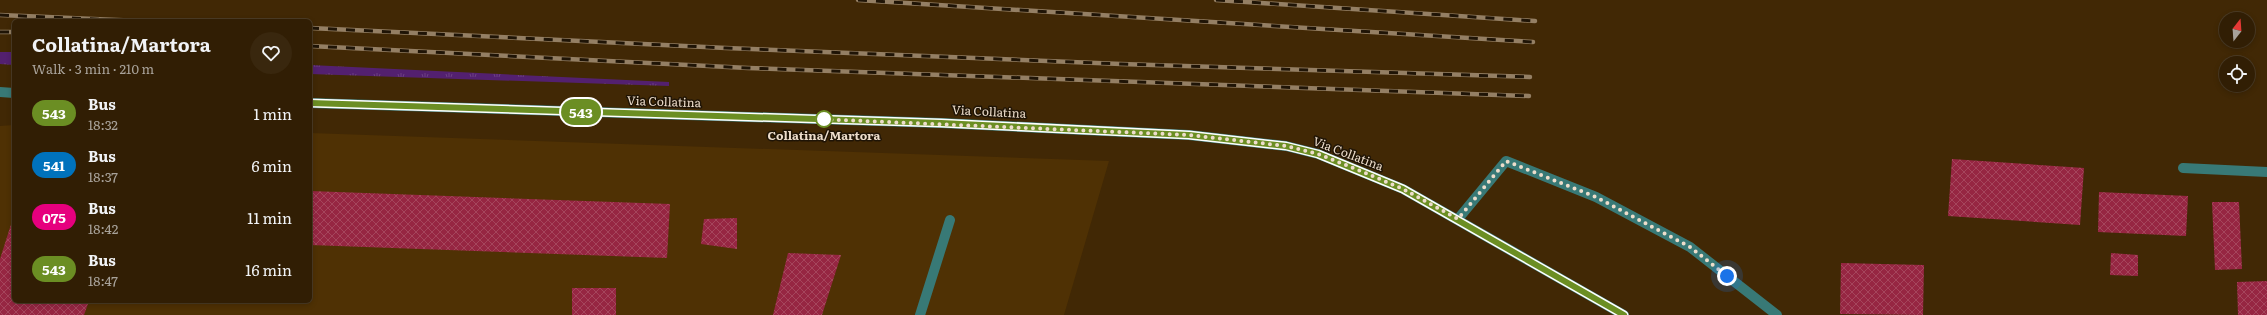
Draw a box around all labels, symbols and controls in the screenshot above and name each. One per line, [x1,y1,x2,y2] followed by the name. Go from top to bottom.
[2219,12,2255,48] north arrow
[2219,12,2255,92] map controls
[32,30,211,58] text: Collatina/Martora
[250,32,292,74] button: heart
[2219,56,2255,92] button: locate
[32,59,154,78] text: Walk · 3 min · 210 m
[627,91,702,111] street label: Via Collatina
[88,92,116,115] text: Bus
[558,99,604,125] line badge: 543
[952,100,1027,122] street label: Via Collatina
[253,102,292,125] text: 1 min
[569,102,593,122] text: 543
[42,103,66,123] text: 543
[815,110,833,128] marker: Collatina/Martora
[88,115,118,134] text: 18:32
[768,126,880,144] place label: Collatina/Martora
[1310,131,1387,175] street label: Via Collatina
[88,144,116,167] text: Bus
[251,154,292,177] text: 6 min
[43,155,65,175] text: 541
[88,167,118,186] text: 18:37
[88,196,116,219] text: Bus
[247,206,292,229] text: 11 min
[42,207,66,227] text: 075
[88,219,118,238] text: 18:42
[88,248,116,271] text: Bus
[245,258,292,281] text: 16 min
[42,259,66,279] text: 543
[1717,266,1737,286] your location
[88,271,118,290] text: 18:47

